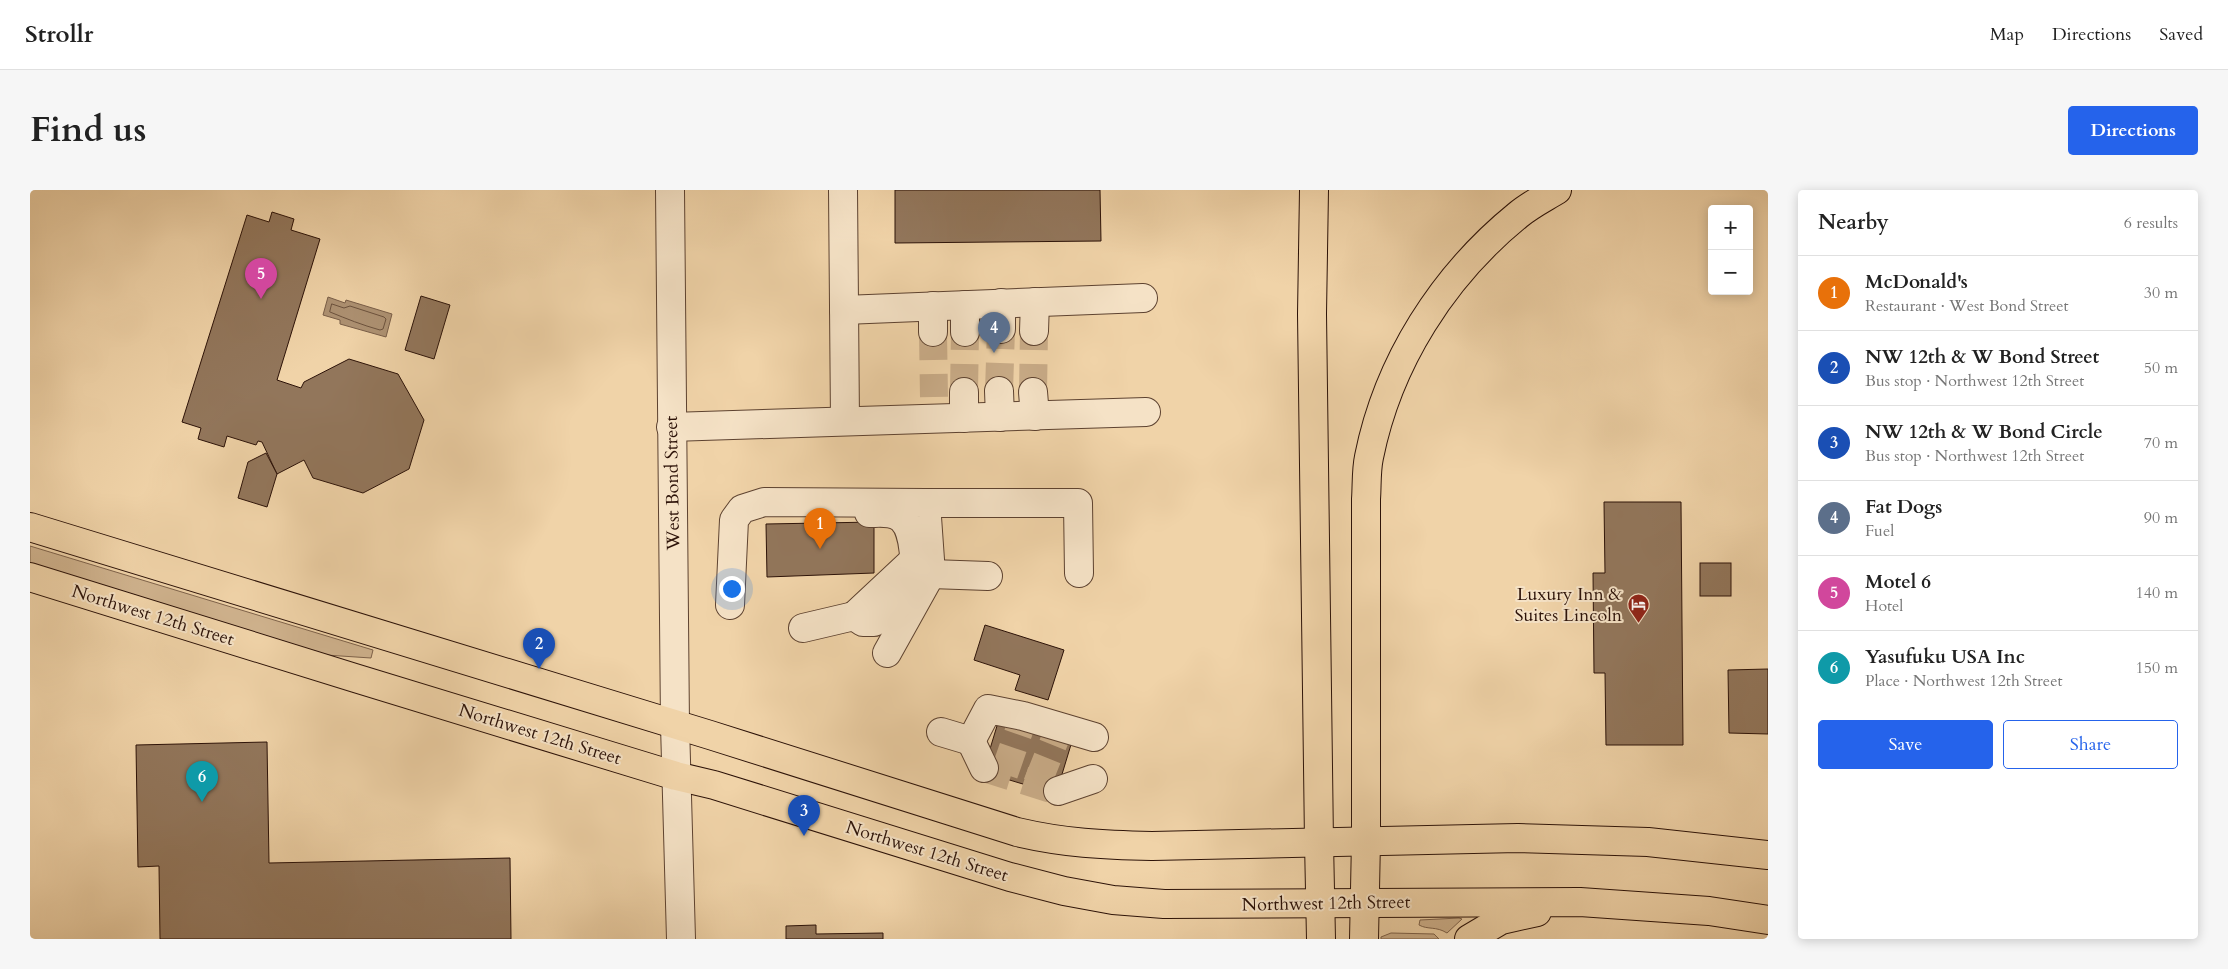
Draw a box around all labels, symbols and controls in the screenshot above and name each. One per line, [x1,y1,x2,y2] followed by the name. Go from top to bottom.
[25,18,93,51] text: Strollr
[1990,22,2024,47] text: Map
[2052,22,2131,47] text: Directions
[2159,22,2203,47] text: Saved
[30,106,146,154] text: Find us
[2068,106,2198,155] button: Directions
[1708,205,1753,295] map controls
[1708,205,1753,250] button: +
[1818,208,1889,237] text: Nearby
[2124,212,2178,234] text: 6 results
[1708,250,1753,295] button: −
[245,258,277,299] pin: 5
[1865,269,1968,295] text: McDonald's
[1830,282,1838,304] text: 1
[2144,282,2178,304] text: 30 m
[1865,295,2069,317] text: Restaurant · West Bond Street
[978,312,1010,353] pin: 4
[1865,344,2099,370] text: NW 12th & W Bond Street
[1830,357,1838,379] text: 2
[2144,357,2178,379] text: 50 m
[1865,370,2084,392] text: Bus stop · Northwest 12th Street
[659,415,686,551] street label: West Bond Street
[1865,419,2103,445] text: NW 12th & W Bond Circle
[1830,432,1838,454] text: 3
[2144,432,2178,454] text: 70 m
[1865,445,2084,467] text: Bus stop · Northwest 12th Street
[1865,494,1942,520] text: Fat Dogs
[1830,507,1838,529] text: 4
[2144,507,2178,529] text: 90 m
[804,508,836,549] pin: 1
[1865,520,1894,542] text: Fuel
[1865,569,1931,595] text: Motel 6
[719,576,745,602] your location
[69,579,237,652] street label: Northwest 12th Street
[1514,582,1623,628] place label: Luxury Inn & Suites Lincoln
[1830,582,1838,604] text: 5
[2136,582,2178,604] text: 140 m
[1626,592,1650,623] hotel icon: Luxury Inn & Suites Lincoln
[1865,595,1903,617] text: Hotel
[523,628,555,669] pin: 2
[1865,644,2025,670] text: Yasufuku USA Inc
[1830,657,1838,679] text: 6
[2136,657,2178,679] text: 150 m
[1865,670,2062,692] text: Place · Northwest 12th Street
[456,698,624,771] street label: Northwest 12th Street
[1818,720,1993,769] button: Save
[2003,720,2178,769] button: Share
[186,761,218,802] pin: 6
[788,795,820,836] pin: 3
[843,815,1011,888] street label: Northwest 12th Street
[1242,890,1411,917] street label: Northwest 12th Street

